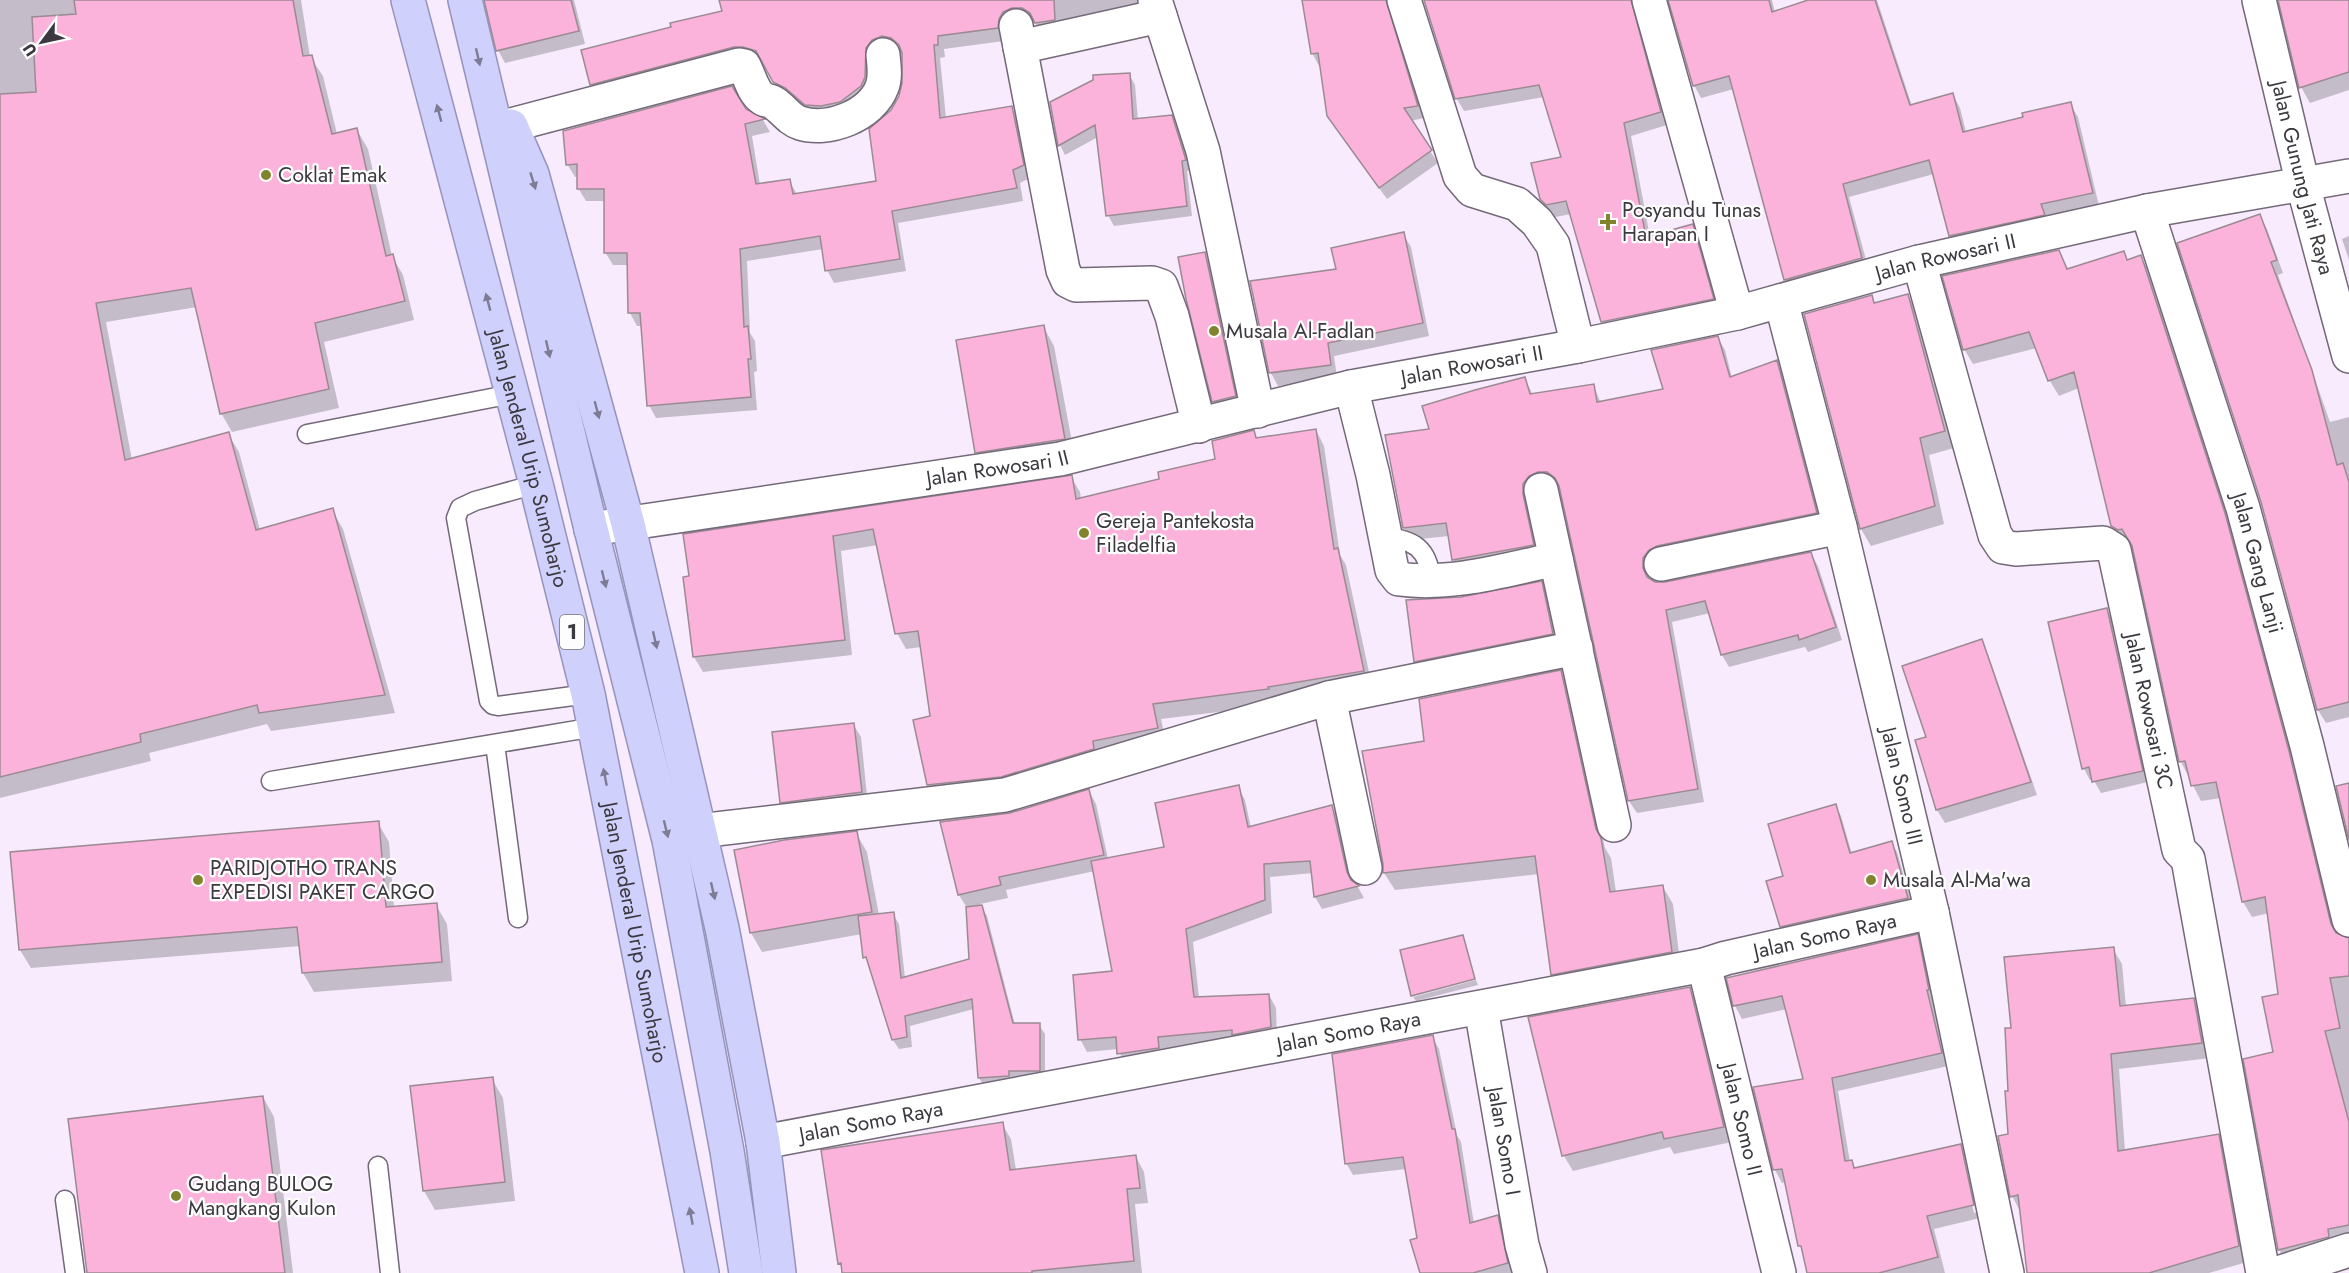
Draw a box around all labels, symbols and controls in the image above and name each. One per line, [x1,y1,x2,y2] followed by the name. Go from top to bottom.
[12,12,72,72] north arrow
[17,39,43,61] text: U
[474,48,484,66] one-way arrow
[2263,75,2342,278] street label: Jalan Gunung Jati Raya
[433,104,443,123] one-way arrow
[278,160,387,190] place label: Coklat Emak
[259,168,273,182] marker: Coklat Emak
[529,172,538,190] one-way arrow
[1622,195,1761,249] place label: Posyandu Tunas Harapan I
[1599,213,1617,231] marker: Posyandu Tunas Harapan I
[1869,226,2019,289] street label: Jalan Rowosari II
[483,293,493,311] one-way arrow
[1226,316,1375,346] place label: Musala Al-Fadlan
[480,323,576,590] street label: Jalan Jenderal Urip Sumoharjo
[1207,324,1221,338] marker: Musala Al-Fadlan
[1396,338,1545,393] street label: Jalan Rowosari II
[544,339,554,358] one-way arrow
[593,401,602,419] one-way arrow
[921,442,1072,494] street label: Jalan Rowosari II
[2223,486,2291,637] street label: Jalan Gang Lanji
[1096,506,1254,560] place label: Gereja Pantekosta Filadelfia
[1077,526,1091,540] marker: Gereja Pantekosta Filadelfia
[599,570,609,588] one-way arrow
[560,615,584,649] road number: 1
[2117,627,2180,792] street label: Jalan Rowosari 3C
[650,630,660,649] one-way arrow
[1873,721,1930,848] street label: Jalan Somo III
[600,767,609,786] one-way arrow
[594,796,675,1065] street label: Jalan Jenderal Urip Sumoharjo
[662,820,672,839] one-way arrow
[210,853,435,907] place label: PARIDJOTHO TRANS EXPEDISI PAKET CARGO
[1883,865,2031,895] place label: Musala Al-Ma'wa
[191,873,205,887] marker: PARIDJOTHO TRANS EXPEDISI PAKET CARGO
[1864,873,1878,887] marker: Musala Al-Ma'wa
[709,882,719,900] one-way arrow
[1748,905,1899,967] street label: Jalan Somo Raya
[1271,1004,1423,1061] street label: Jalan Somo Raya
[1713,1057,1770,1179] street label: Jalan Somo II
[1479,1081,1528,1198] street label: Jalan Somo I
[794,1093,945,1150] street label: Jalan Somo Raya
[188,1169,336,1223] place label: Gudang BULOG Mangkang Kulon
[169,1189,183,1203] marker: Gudang BULOG Mangkang Kulon
[686,1206,695,1225] one-way arrow

